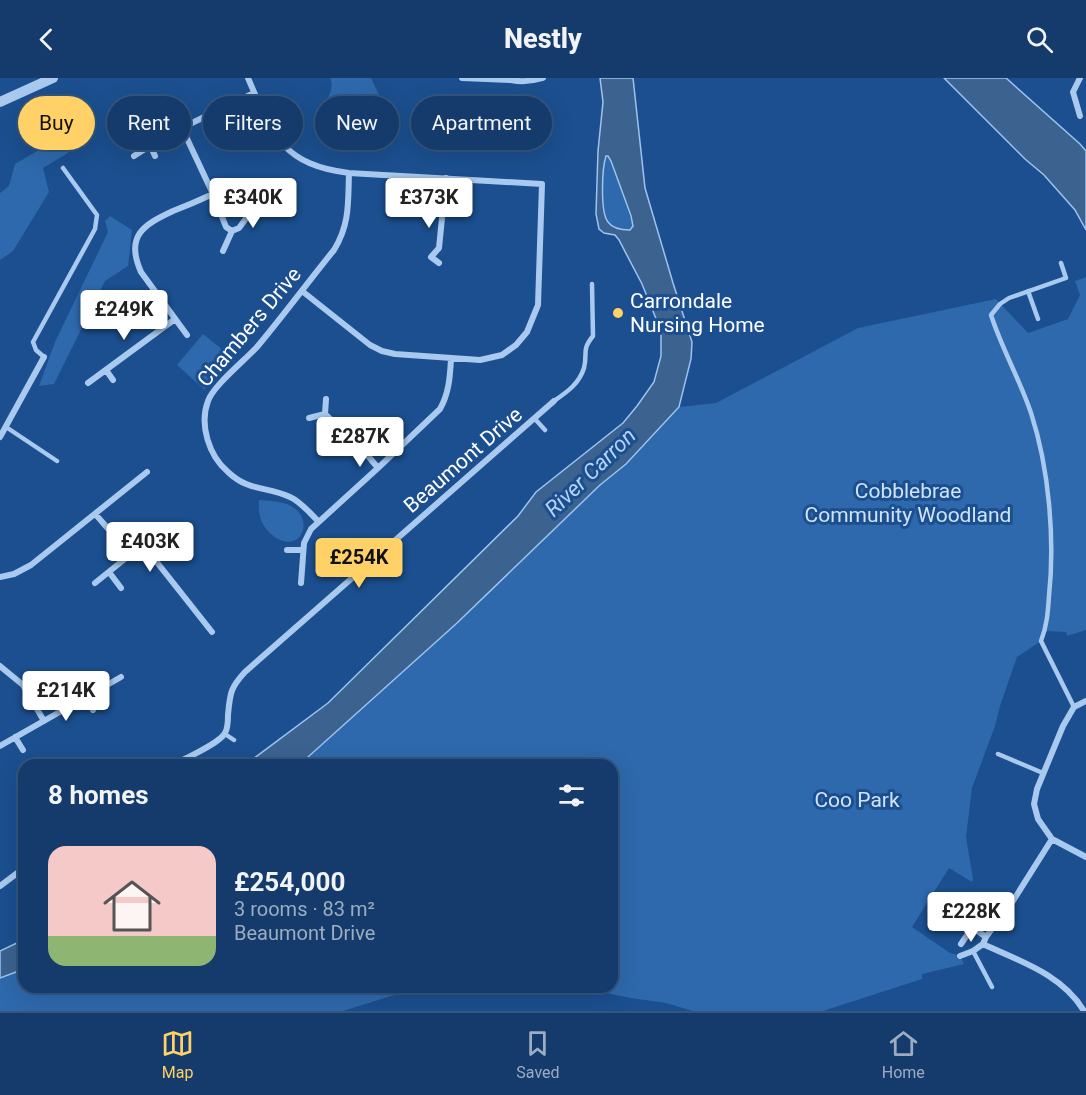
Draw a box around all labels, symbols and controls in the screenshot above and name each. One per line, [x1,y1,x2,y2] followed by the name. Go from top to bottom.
[30,23,63,56] icon: back
[504,23,582,55] text: Nestly
[1023,23,1056,56] icon: search
[18,96,95,150] chip: Buy
[107,96,191,150] chip: Rent
[203,96,303,150] chip: Filters
[315,96,399,150] chip: New
[411,96,552,150] chip: Apartment
[211,178,295,229] pin: £340K
[387,178,471,229] pin: £373K
[223,185,283,209] text: £340K
[399,185,459,209] text: £373K
[192,262,306,392] street label: Chambers Drive
[630,289,765,337] place label: Carrondale Nursing Home
[82,290,166,341] pin: £249K
[94,297,154,321] text: £249K
[611,306,625,320] marker: Carrondale Nursing Home
[399,402,527,518] street label: Beaumont Drive
[318,417,402,468] pin: £287K
[540,423,641,522] water label: River Carron
[330,424,390,448] text: £287K
[805,479,1011,527] park label: Cobblebrae Community Woodland
[108,522,192,573] pin: £403K
[120,529,180,553] text: £403K
[317,538,401,589] pin: £254K
[329,545,389,569] text: £254K
[24,671,108,722] pin: £214K
[36,678,96,702] text: £214K
[555,779,588,812] icon: filters
[48,780,149,810] text: 8 homes
[814,788,900,812] park label: Coo Park
[234,867,345,897] text: £254,000
[96,870,168,942] icon: home
[929,892,1013,943] pin: £228K
[234,897,375,921] text: 3 rooms · 83 m²
[941,899,1001,923] text: £228K
[234,921,375,945] text: Beaumont Drive
[161,1027,194,1082] tab: Map
[516,1027,560,1082] tab: Saved
[882,1027,925,1082] tab: Home

